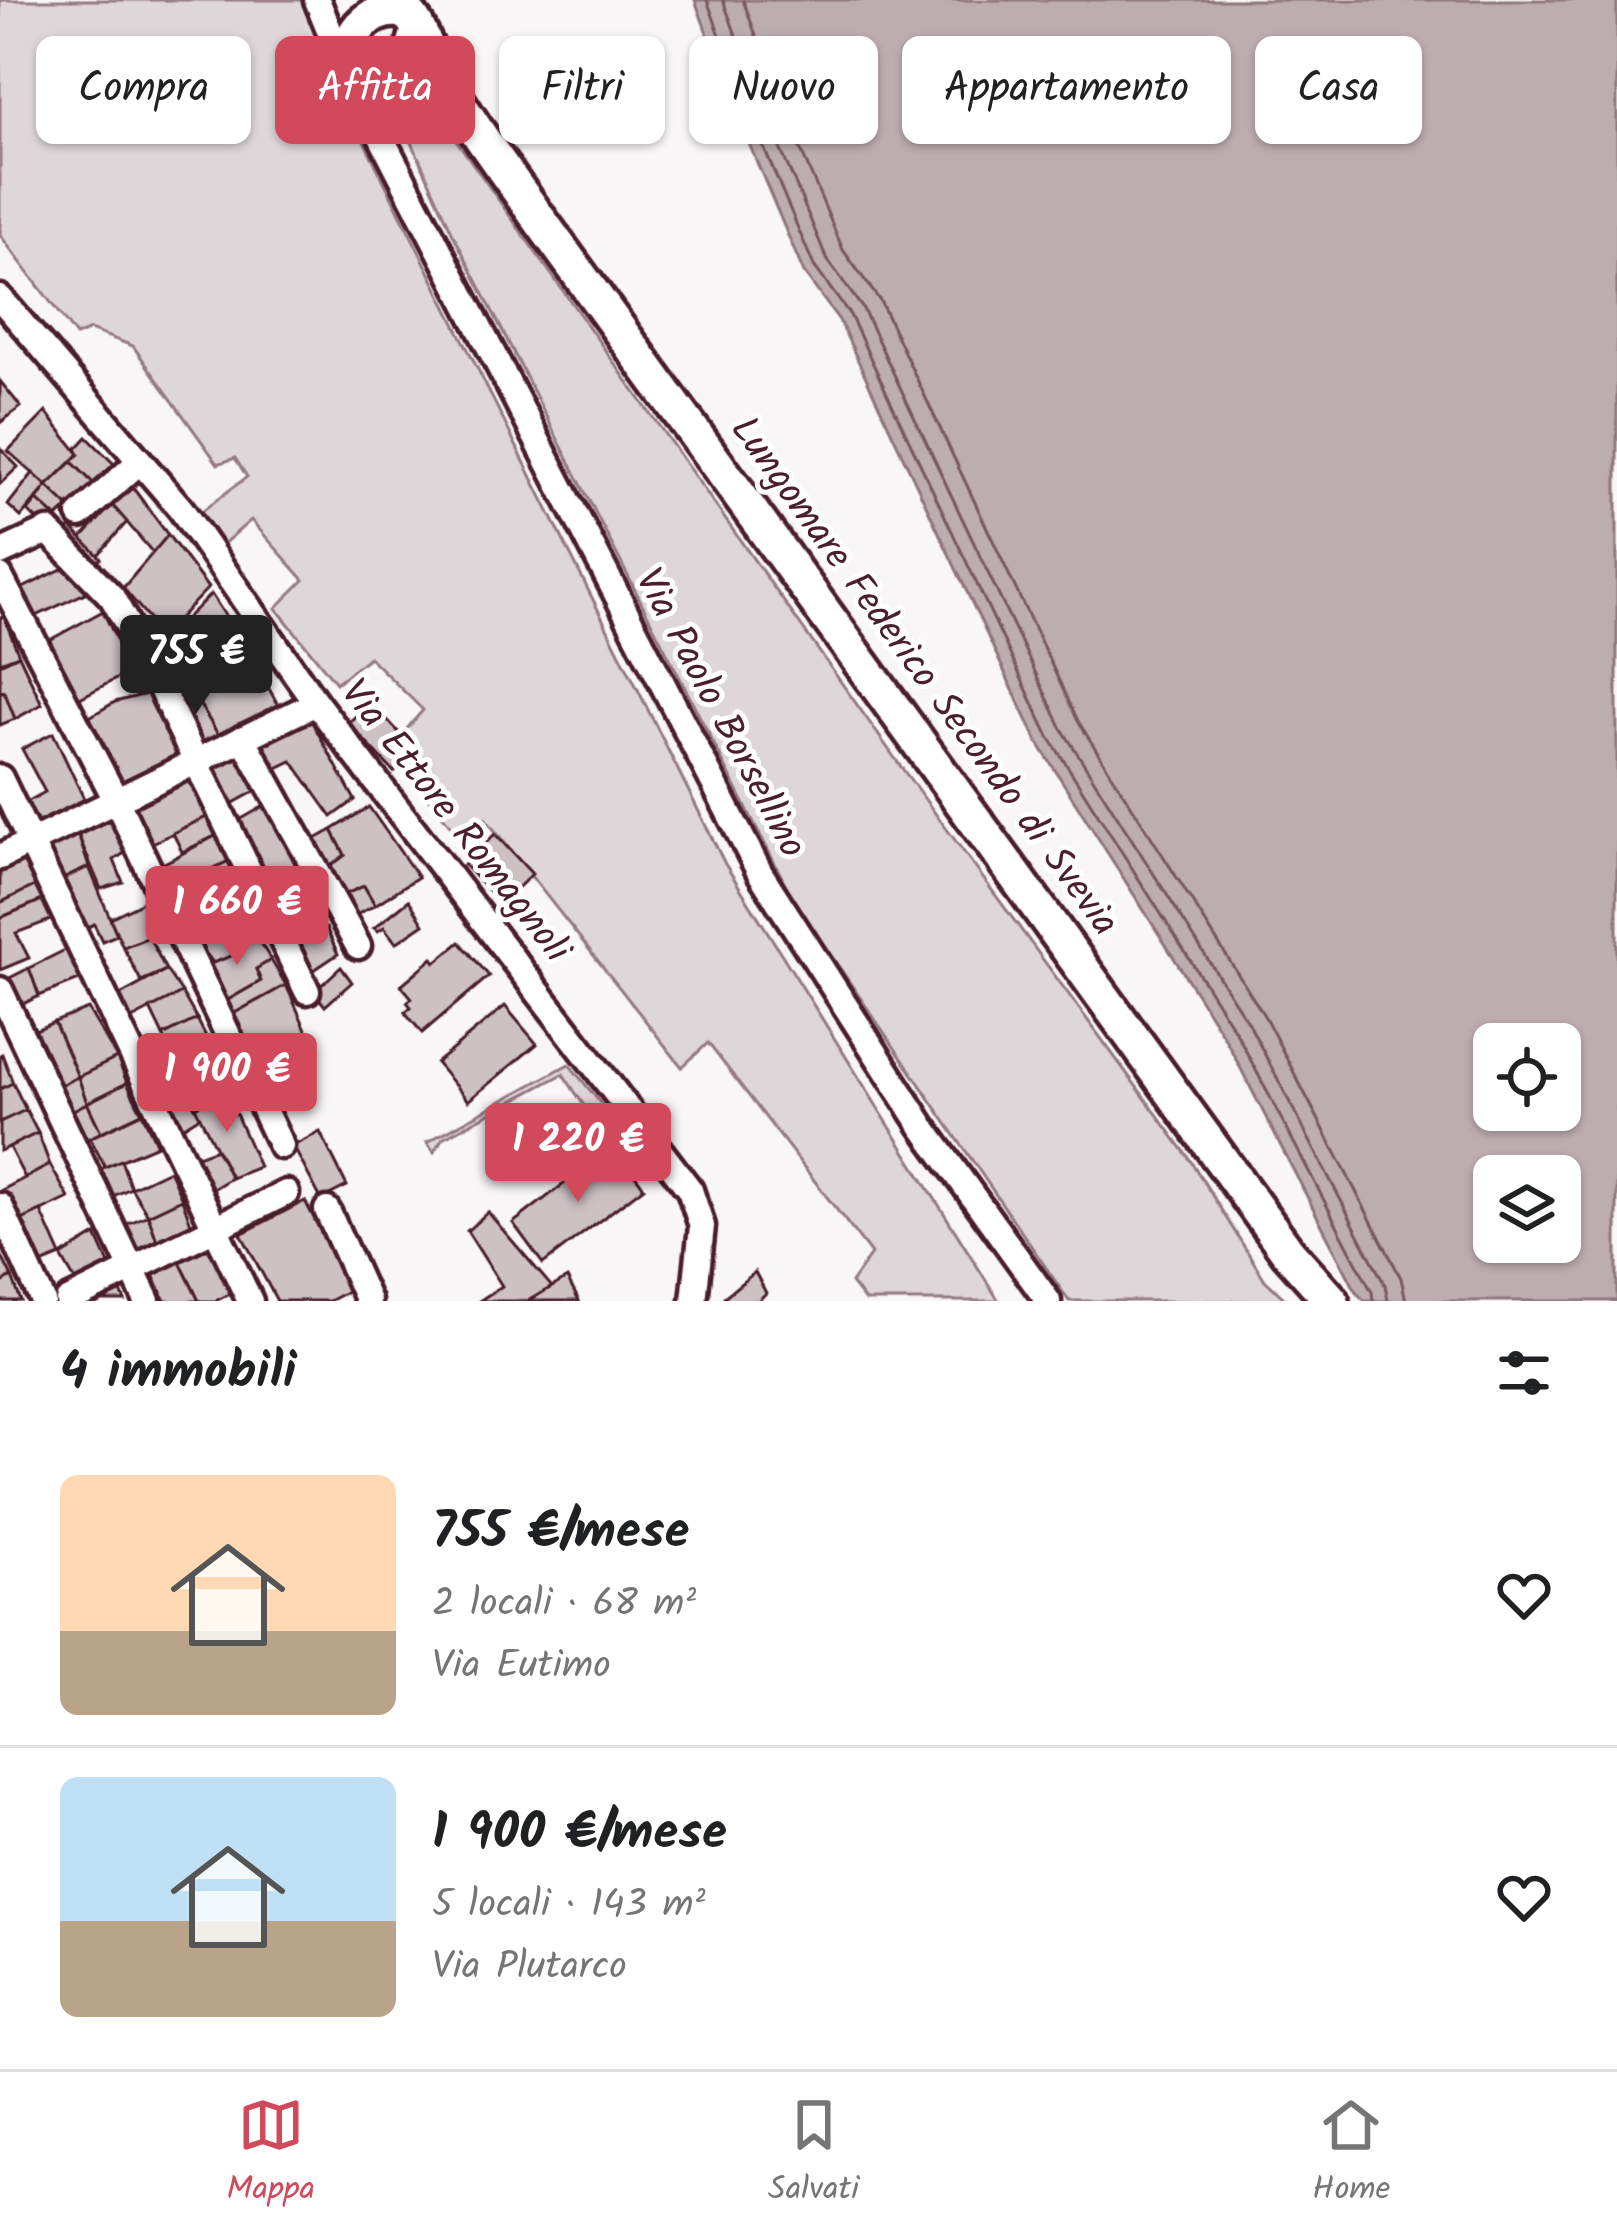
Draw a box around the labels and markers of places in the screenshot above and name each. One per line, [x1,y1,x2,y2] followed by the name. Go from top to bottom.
[112,615,280,717] pin: 755 €
[126,866,348,968] pin: 1 660 €
[116,1033,338,1135] pin: 1 900 €
[467,1103,689,1205] pin: 1 220 €

